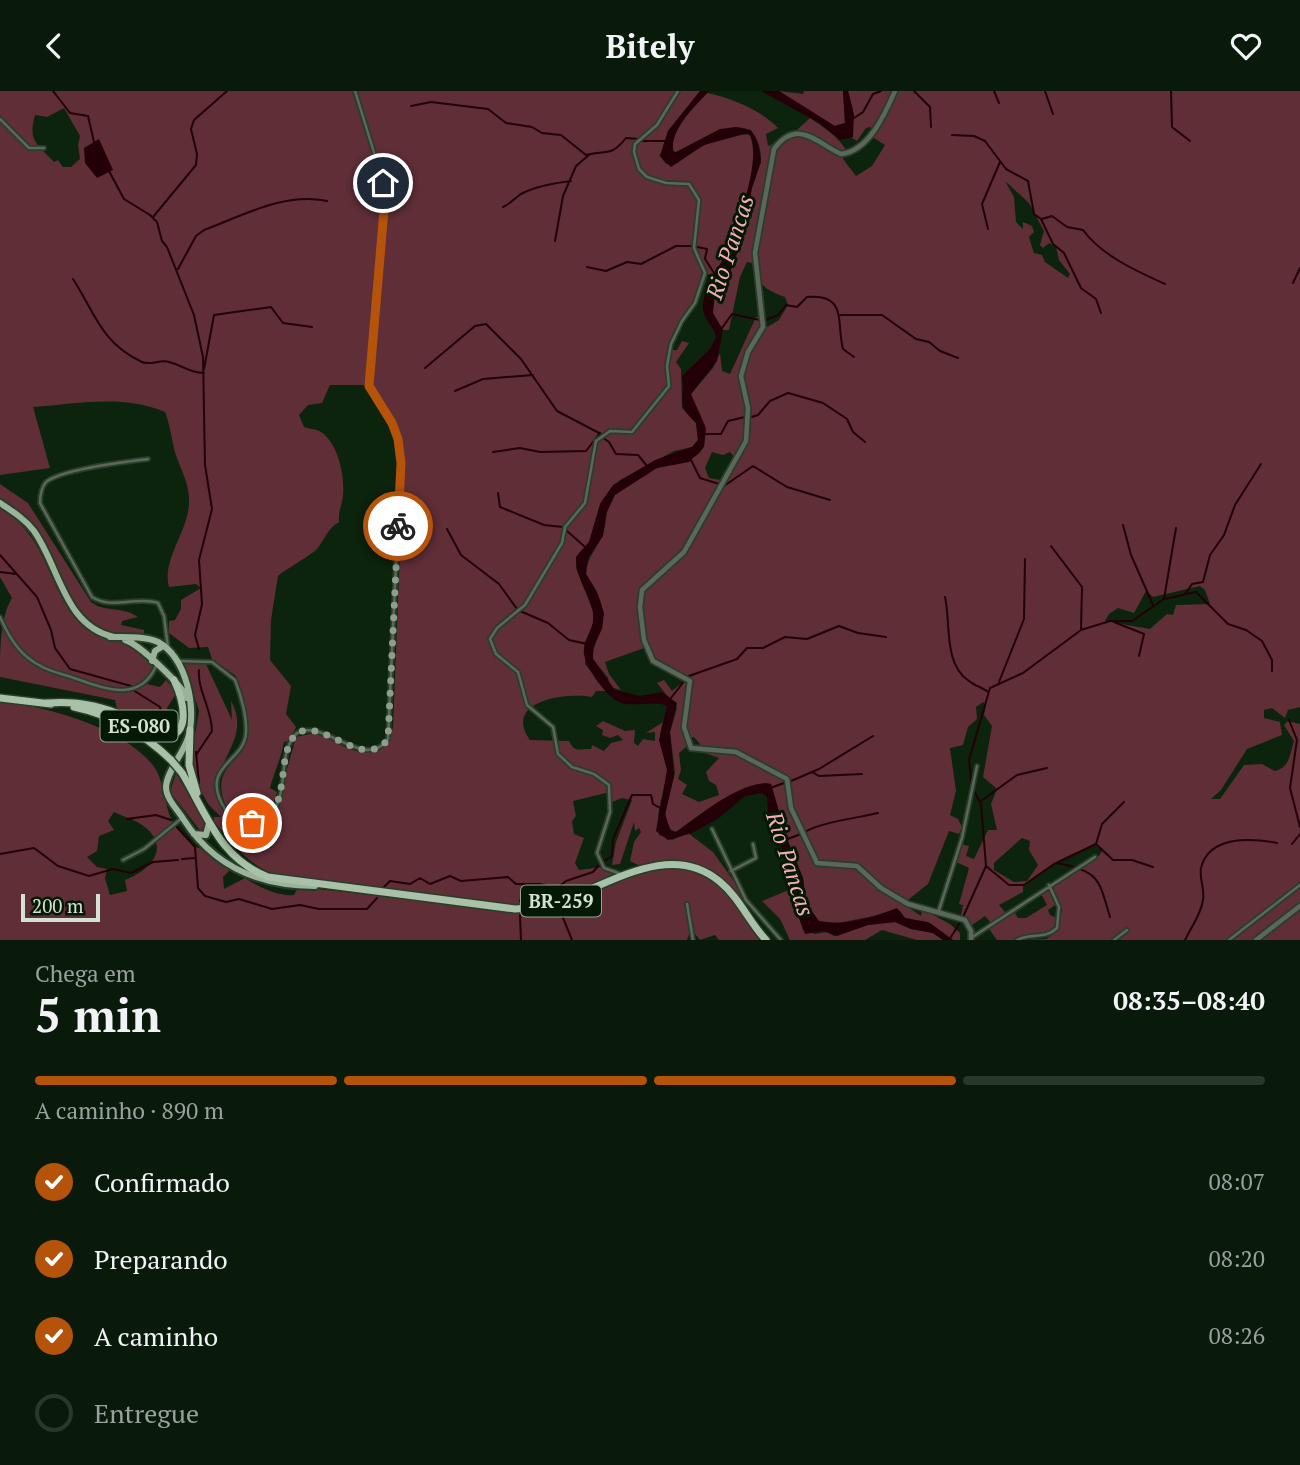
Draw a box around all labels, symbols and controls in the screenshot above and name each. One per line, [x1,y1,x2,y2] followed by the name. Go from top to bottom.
[606,25,694,67] text: Bitely
[35,27,73,65] icon: back
[1227,27,1265,65] icon: heart
[353,153,413,213] pin
[364,164,402,202] icon: home
[698,191,761,304] water label: Rio Pancas
[363,491,433,561] courier
[379,507,417,545] icon: bike
[100,711,178,741] road number: ES-080
[222,793,282,853] pin
[233,804,271,842] icon: bag
[759,807,822,920] water label: Rio Pancas
[521,885,601,916] road number: BR-259
[21,891,100,923] scale bar
[32,893,83,918] text: 200 m
[35,958,136,989] text: Chega em
[1113,983,1265,1017] text: 08:35–08:40
[35,984,161,1045] text: 5 min
[35,1095,224,1126] text: A caminho · 890 m
[35,1163,73,1201] icon: check
[94,1165,230,1199] text: Confirmado
[1208,1166,1265,1197] text: 08:07
[35,1240,73,1278] icon: check
[94,1242,228,1276] text: Preparando
[1208,1243,1265,1274] text: 08:20
[35,1317,73,1355] icon: check
[94,1319,218,1353] text: A caminho
[1208,1320,1265,1351] text: 08:26
[94,1396,199,1430] text: Entregue

